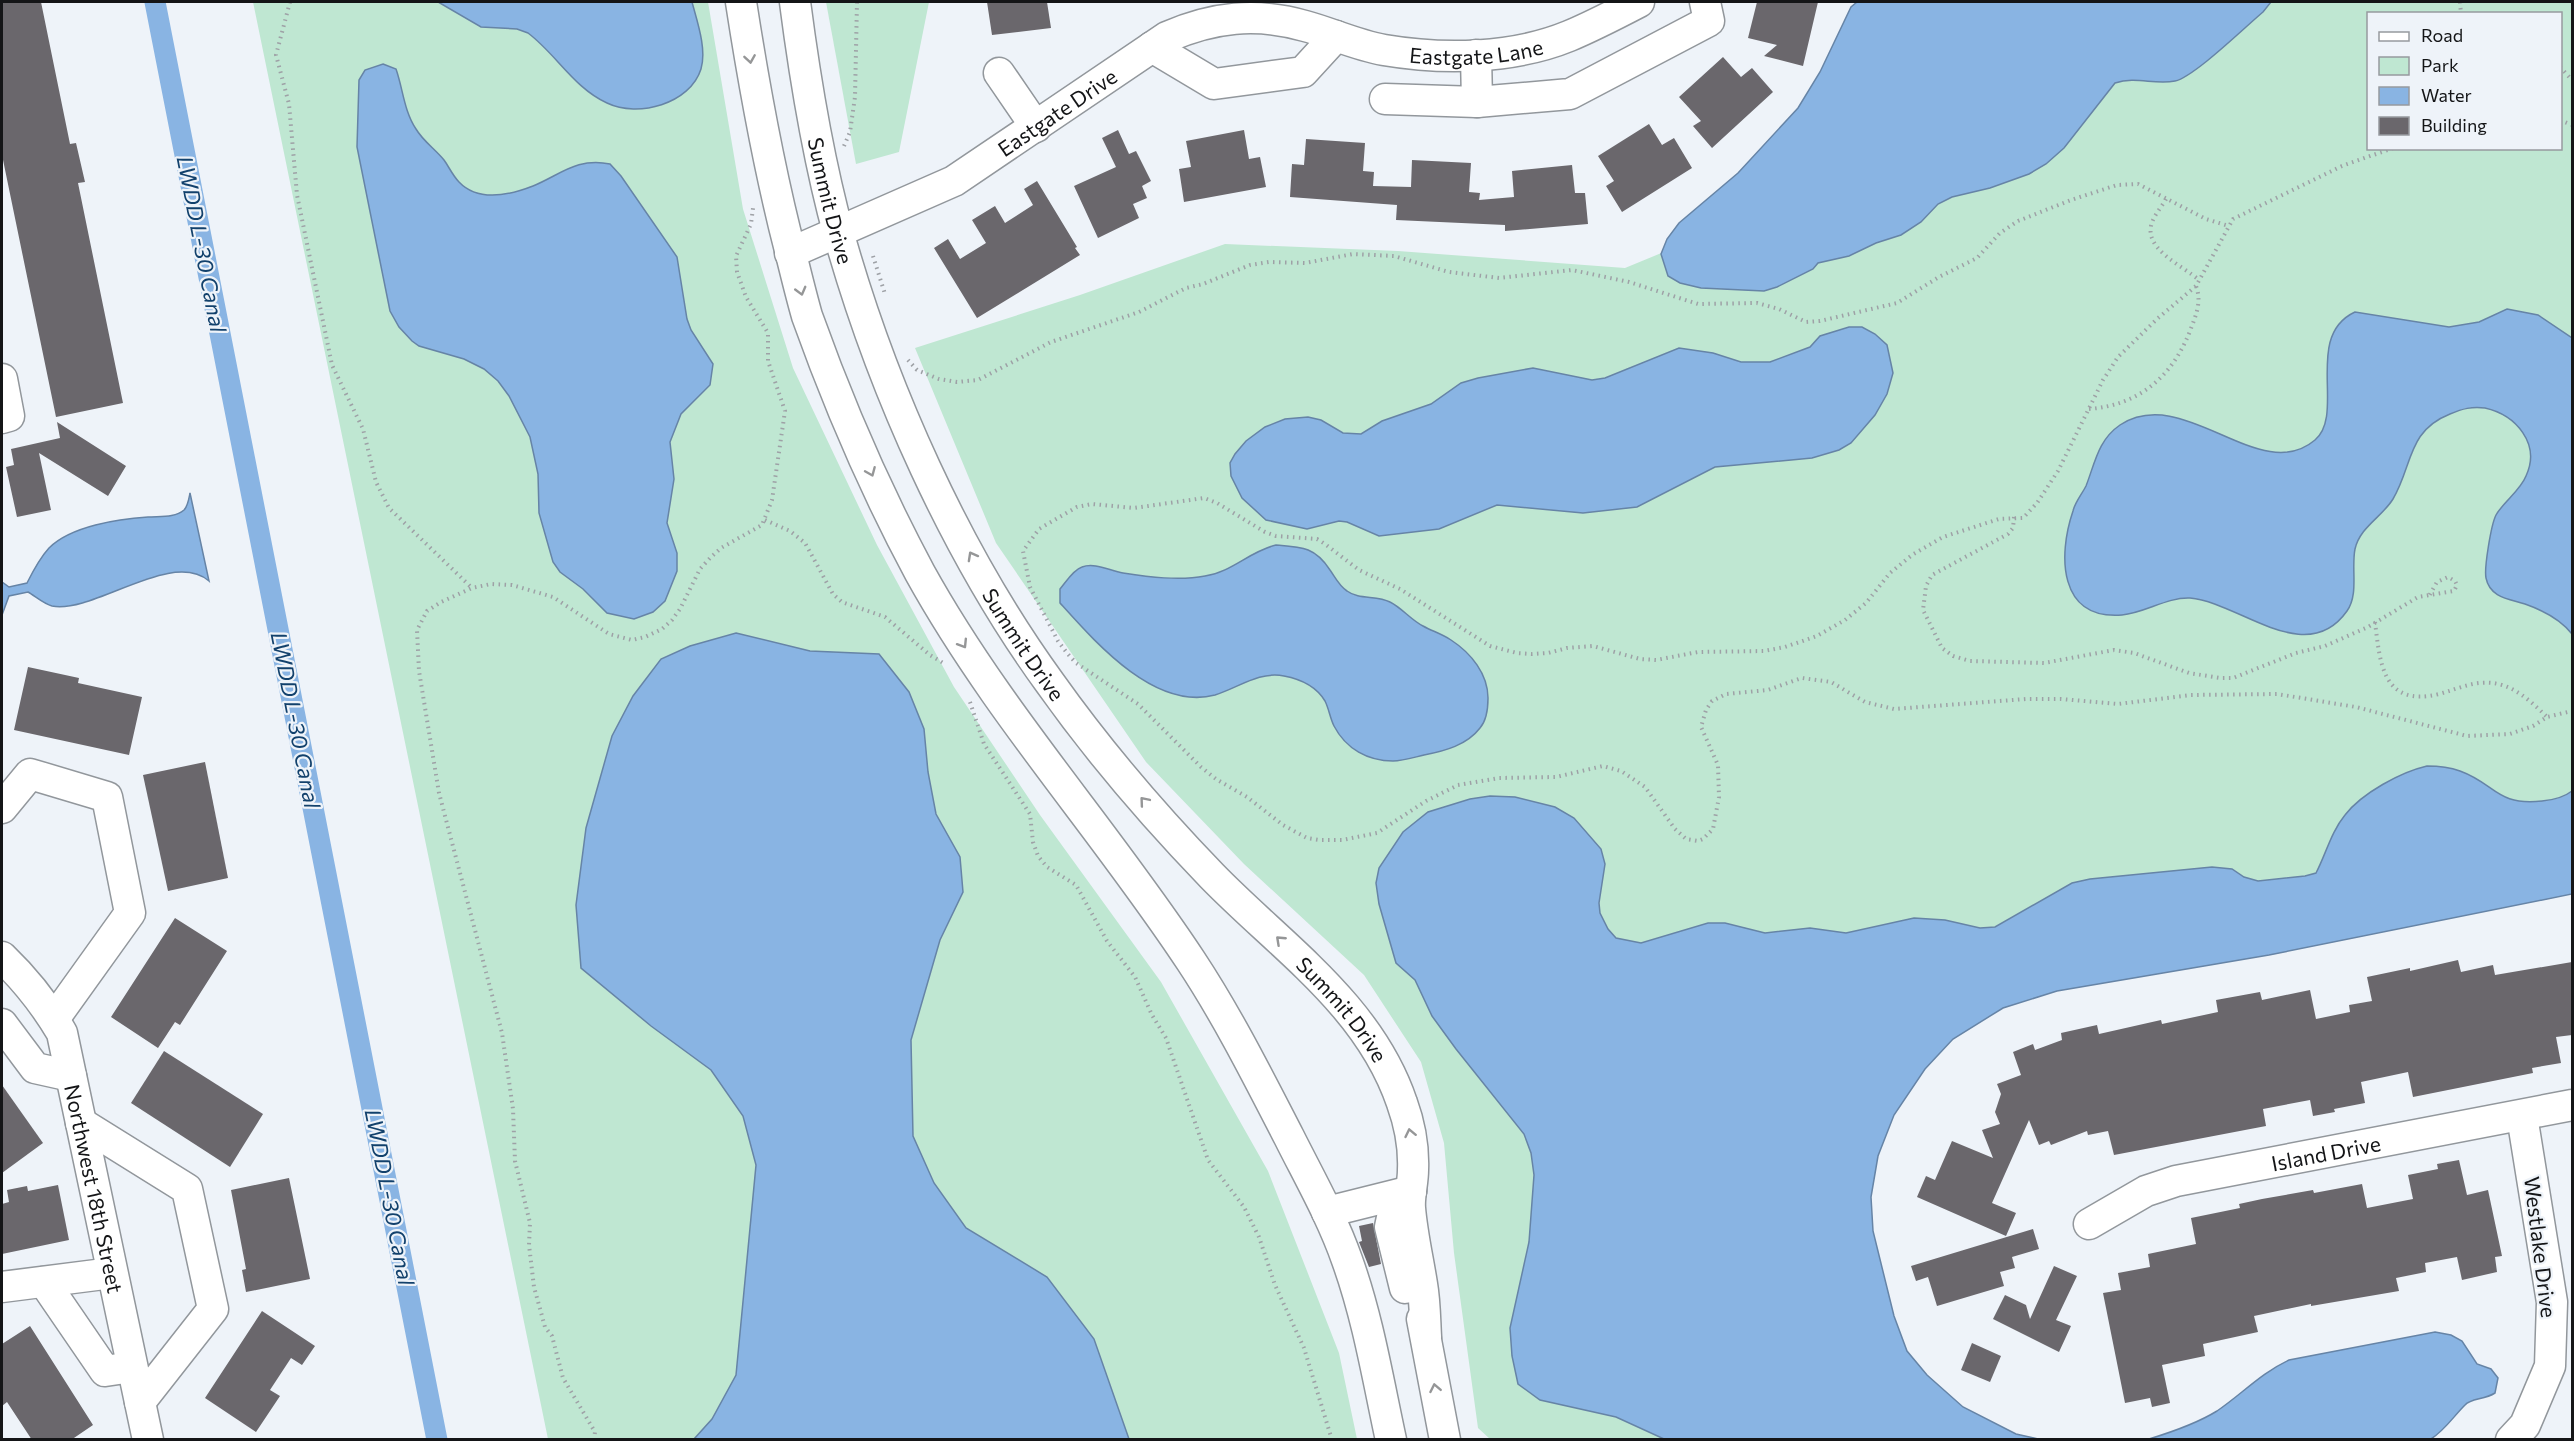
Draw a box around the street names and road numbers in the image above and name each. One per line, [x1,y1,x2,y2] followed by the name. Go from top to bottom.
[1408,33,1545,69] street label: Eastgate Lane
[992,63,1121,161] street label: Eastgate Drive
[804,135,859,267] street label: Summit Drive
[978,583,1071,705] street label: Summit Drive
[1292,951,1394,1066] street label: Summit Drive
[61,1082,129,1295] street label: Northwest 18th Street
[2269,1130,2383,1175] street label: Island Drive
[2520,1175,2562,1319] street label: Westlake Drive

